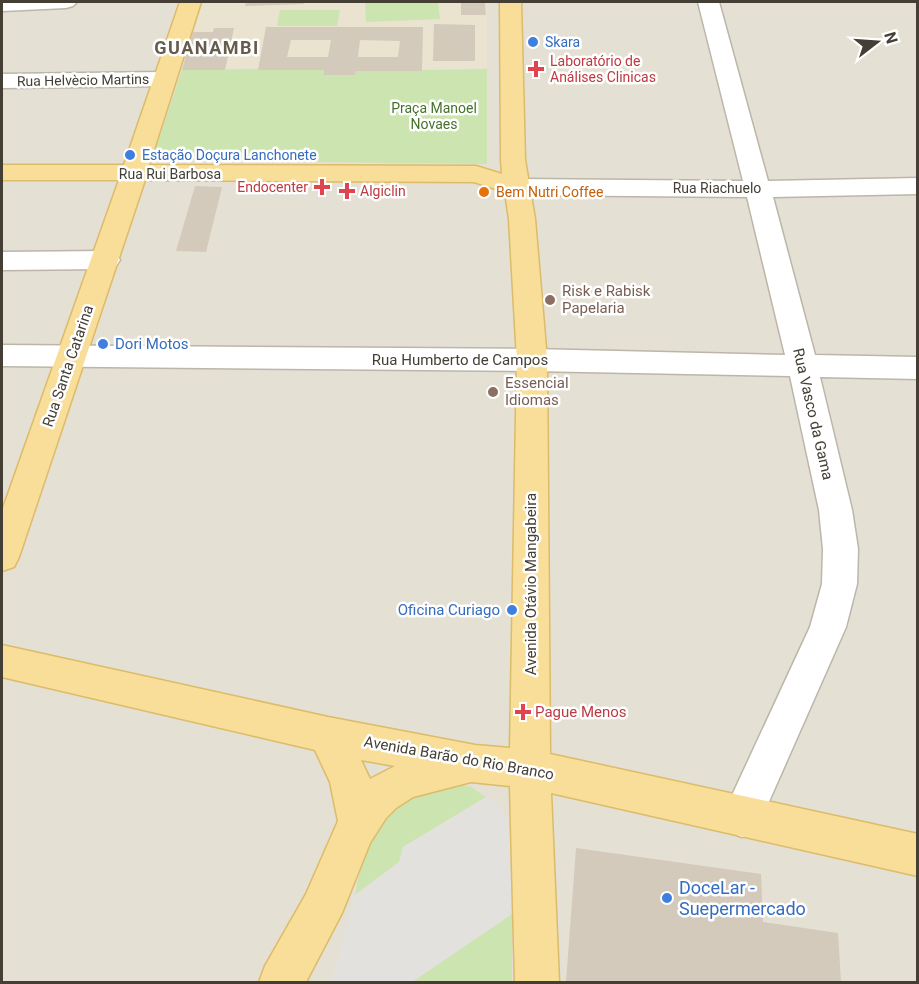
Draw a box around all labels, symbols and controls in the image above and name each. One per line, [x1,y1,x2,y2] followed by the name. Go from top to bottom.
[847,12,907,72] north arrow
[880,30,902,46] text: N
[545,34,580,50] place label: Skara
[526,35,540,49] marker: Skara
[154,37,260,58] district label: GUANAMBI
[550,53,656,85] place label: Laboratório de Análises Clinicas
[527,60,545,78] marker: Laboratório de Análises Clinicas
[17,71,149,89] street label: Rua Helvècio Martins
[391,100,477,132] park label: Praça Manoel Novaes
[142,147,317,163] place label: Estação Doçura Lanchonete
[123,148,137,162] marker: Estação Doçura Lanchonete
[119,166,221,182] street label: Rua Rui Barbosa
[313,178,331,196] marker: Endocenter
[237,179,308,195] place label: Endocenter
[673,180,761,196] street label: Rua Riachuelo
[338,182,356,200] marker: Algiclin
[360,183,406,199] place label: Algiclin
[496,184,603,200] place label: Bem Nutri Coffee
[477,185,491,199] marker: Bem Nutri Coffee
[562,282,651,317] place label: Risk e Rabisk Papelaria
[543,293,557,307] marker: Risk e Rabisk Papelaria
[39,303,97,429] street label: Rua Santa Catarina
[115,335,189,353] place label: Dori Motos
[96,337,110,351] marker: Dori Motos
[789,346,837,482] street label: Rua Vasco da Gama
[372,351,548,369] street label: Rua Humberto de Campos
[505,374,569,409] place label: Essencial Idiomas
[486,385,500,399] marker: Essencial Idiomas
[522,493,540,675] street label: Avenida Otávio Mangabeira
[398,601,500,619] place label: Oficina Curiago
[505,603,519,617] marker: Oficina Curiago
[535,703,627,721] place label: Pague Menos
[516,705,530,719] marker: Pague Menos
[363,732,555,784] street label: Avenida Barão do Rio Branco
[679,877,806,919] place label: DoceLar - Suepermercado
[660,891,674,905] marker: DoceLar - Suepermercado

